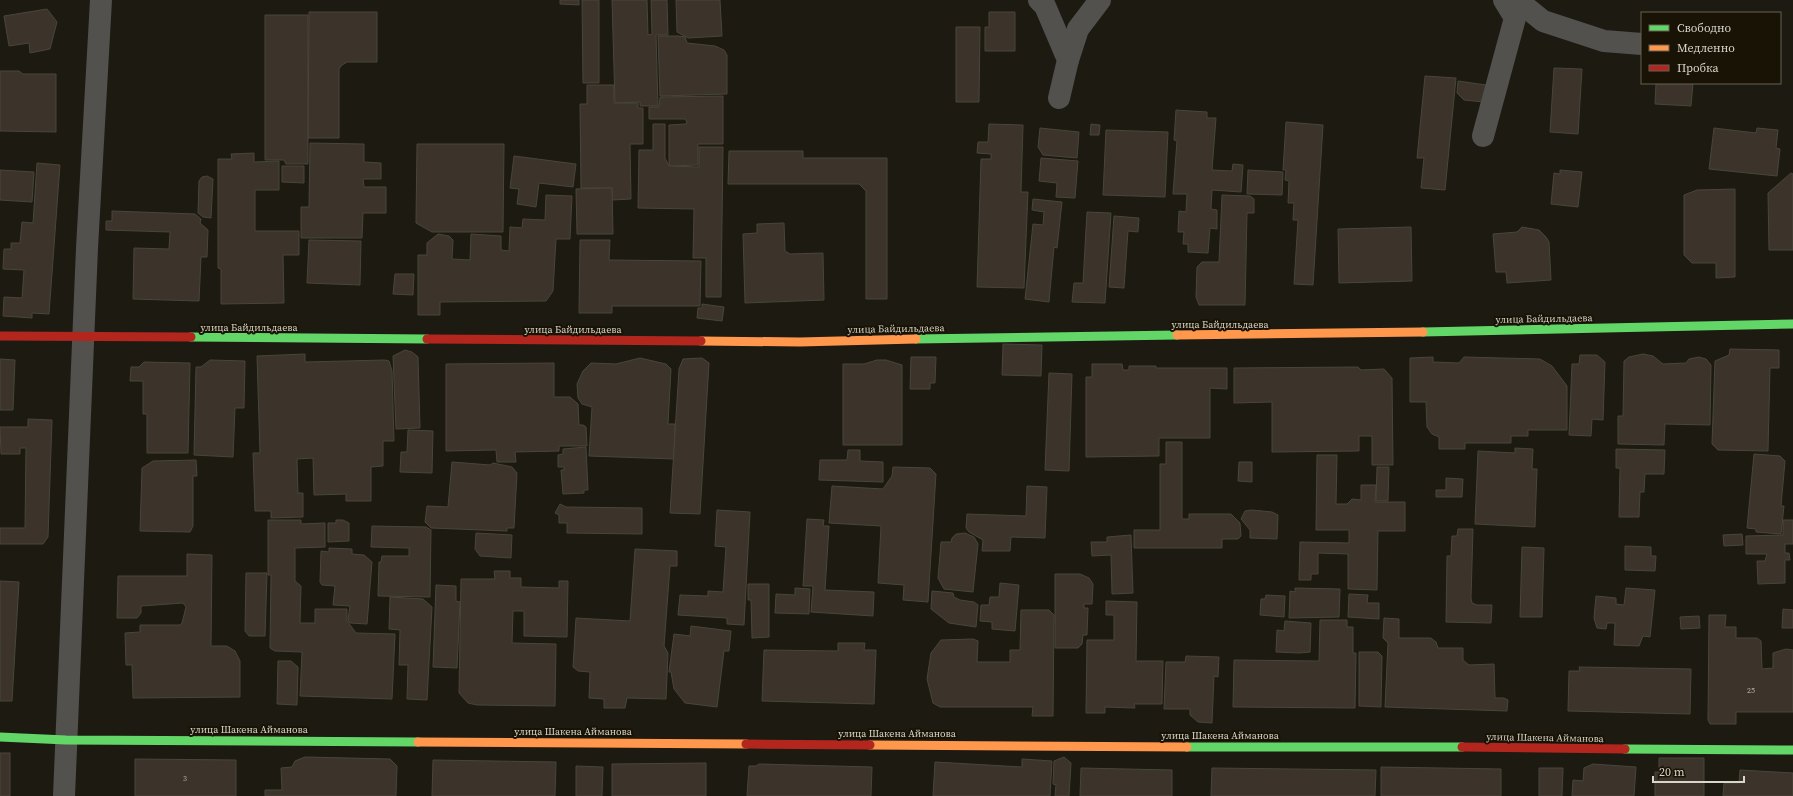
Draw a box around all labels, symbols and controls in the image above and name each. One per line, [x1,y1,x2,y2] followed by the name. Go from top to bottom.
[1641,12,1781,84] legend
[1677,20,1732,36] text: Свободно
[1677,40,1735,56] text: Медленно
[1677,60,1720,76] text: Пробка
[1495,311,1594,326] street label: улица Байдильдаева
[1172,318,1269,331] street label: улица Байдильдаева
[201,321,298,334] street label: улица Байдильдаева
[847,321,946,336] street label: улица Байдильдаева
[525,323,622,336] street label: улица Байдильдаева
[1747,685,1755,696] house number: 25
[190,723,309,736] street label: улица Шакена Айманова
[514,725,633,738] street label: улица Шакена Айманова
[838,727,957,740] street label: улица Шакена Айманова
[1161,729,1280,742] street label: улица Шакена Айманова
[1486,730,1605,745] street label: улица Шакена Айманова
[1653,758,1744,784] scale bar
[1659,764,1685,780] text: 20 m
[183,773,187,784] house number: 3

